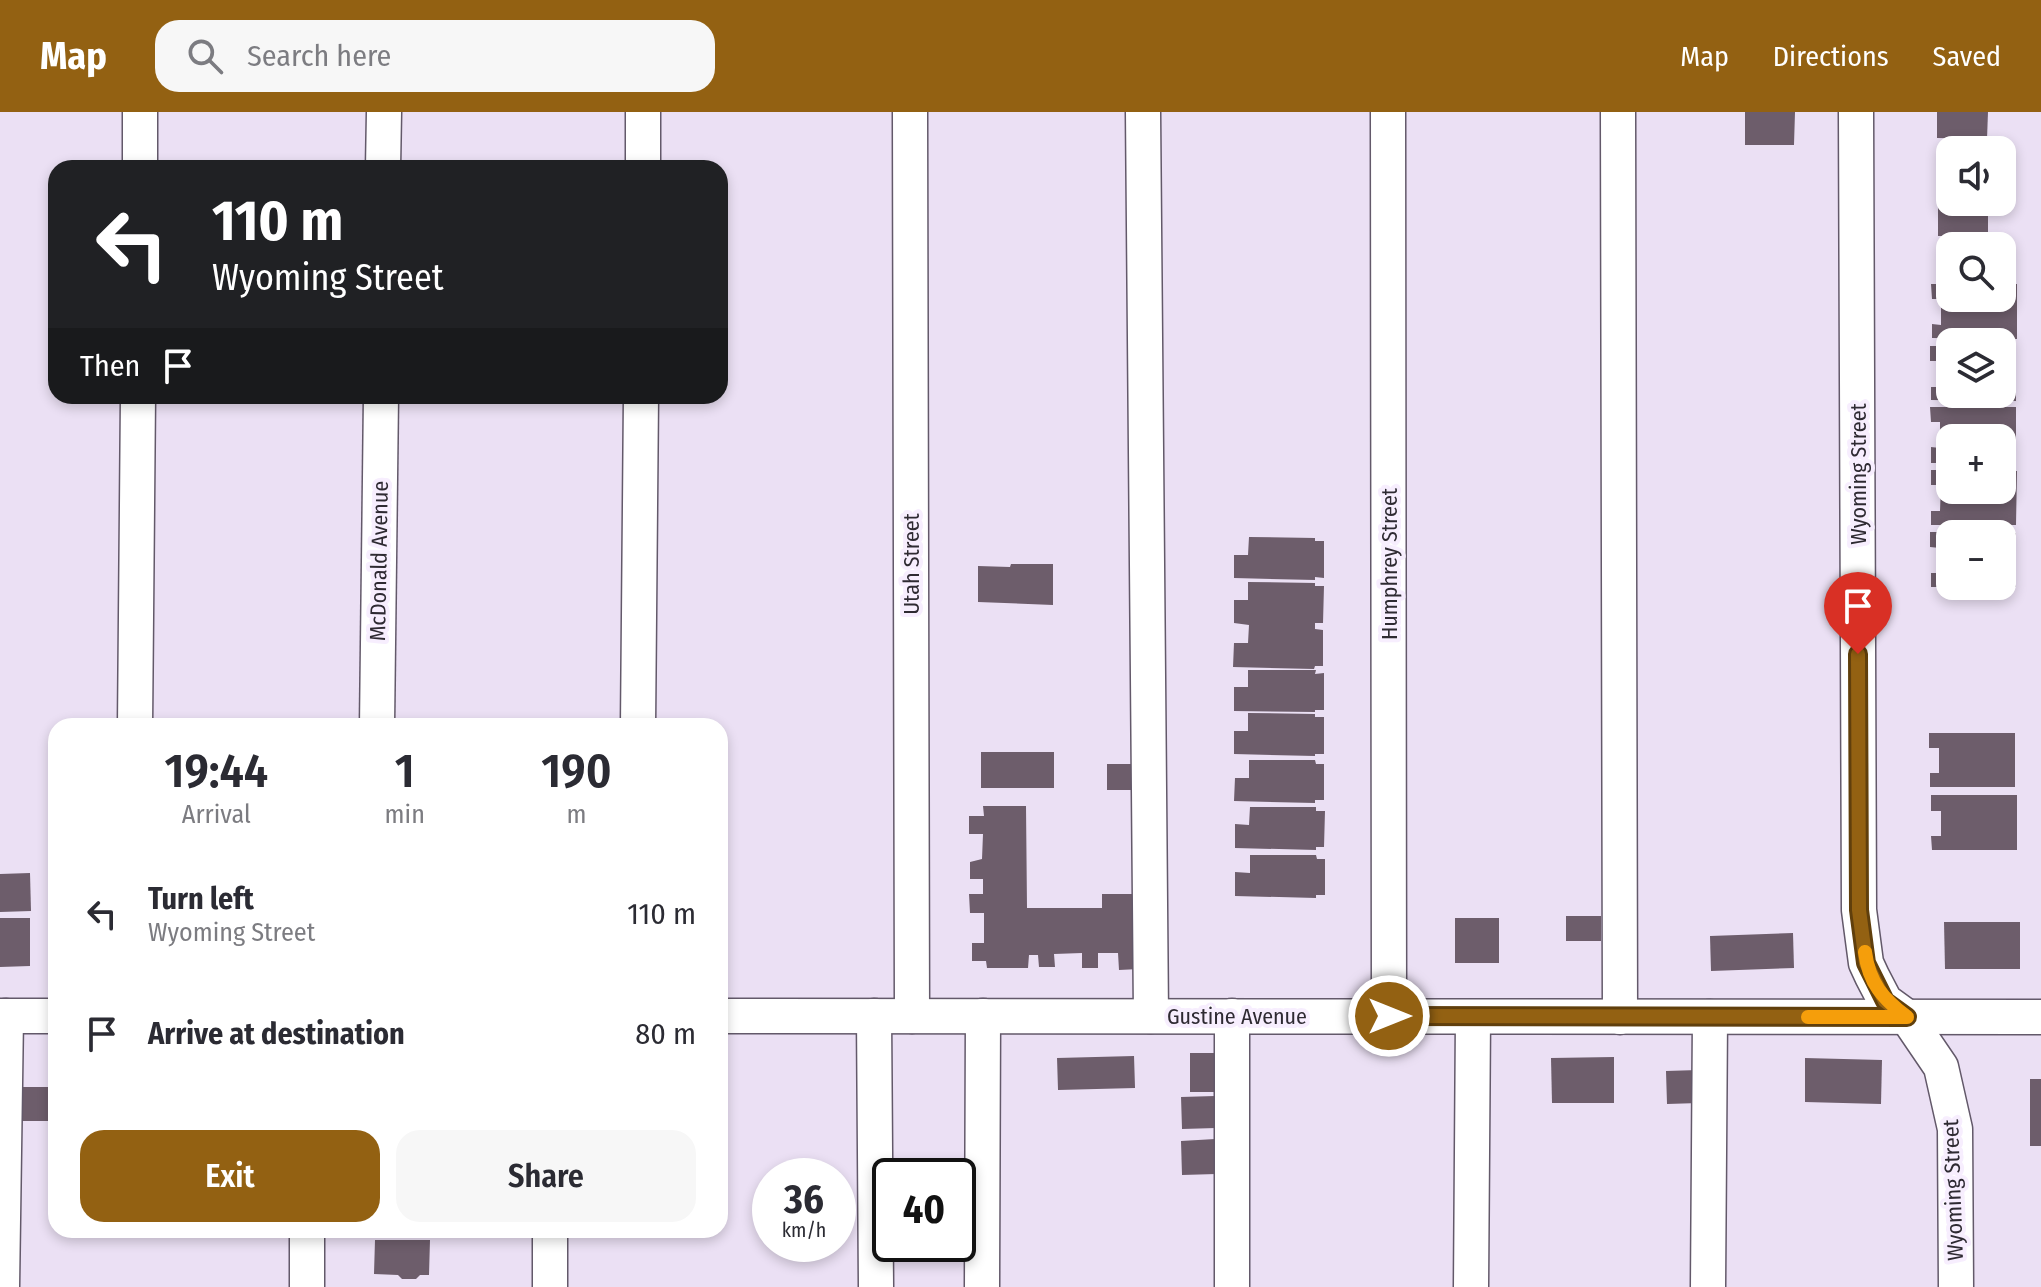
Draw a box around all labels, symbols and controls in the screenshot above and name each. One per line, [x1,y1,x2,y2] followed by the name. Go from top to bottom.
[155,20,715,92] search box
[40,33,107,79] text: Map
[183,34,227,78] icon: search
[247,38,391,74] text: Search here
[1680,40,1729,73] text: Map
[1773,40,1889,73] text: Directions
[1933,40,2001,73] text: Saved
[1936,136,2016,600] map controls
[1936,136,2016,216] button: sound
[212,188,343,255] text: 110 m
[80,192,184,296] icon: left
[1936,232,2016,312] button: search
[212,256,443,300] text: Wyoming Street
[1936,328,2016,408] button: layers
[156,344,200,388] icon: arrive
[80,348,140,384] text: Then
[1845,402,1872,545] street label: Wyoming Street
[1936,424,2016,504] button: +
[364,481,394,641] street label: McDonald Avenue
[1376,487,1403,640] street label: Humphrey Street
[898,512,925,615] street label: Utah Street
[1936,520,2016,600] button: −
[1824,572,1892,654] pin
[1836,584,1880,628] icon: arrive
[164,742,268,800] text: 19:44
[395,742,415,800] text: 1
[541,742,612,800] text: 190
[182,799,251,830] text: Arrival
[385,799,425,830] text: min
[566,799,586,830] text: m
[148,881,254,917] text: Turn left
[80,892,124,936] icon: left
[627,896,696,932] text: 110 m
[148,917,315,948] text: Wyoming Street
[1347,974,1431,1058] position arrow
[1167,1003,1307,1030] street label: Gustine Avenue
[80,1012,124,1056] icon: arrive
[148,1016,405,1052] text: Arrive at destination
[635,1016,696,1052] text: 80 m
[1937,1118,1969,1261] street label: Wyoming Street
[80,1130,380,1222] button: Exit
[396,1130,696,1222] button: Share
[872,1158,976,1262] speed limit sign: 40
[784,1176,824,1224] text: 36
[782,1218,826,1242] text: km/h

